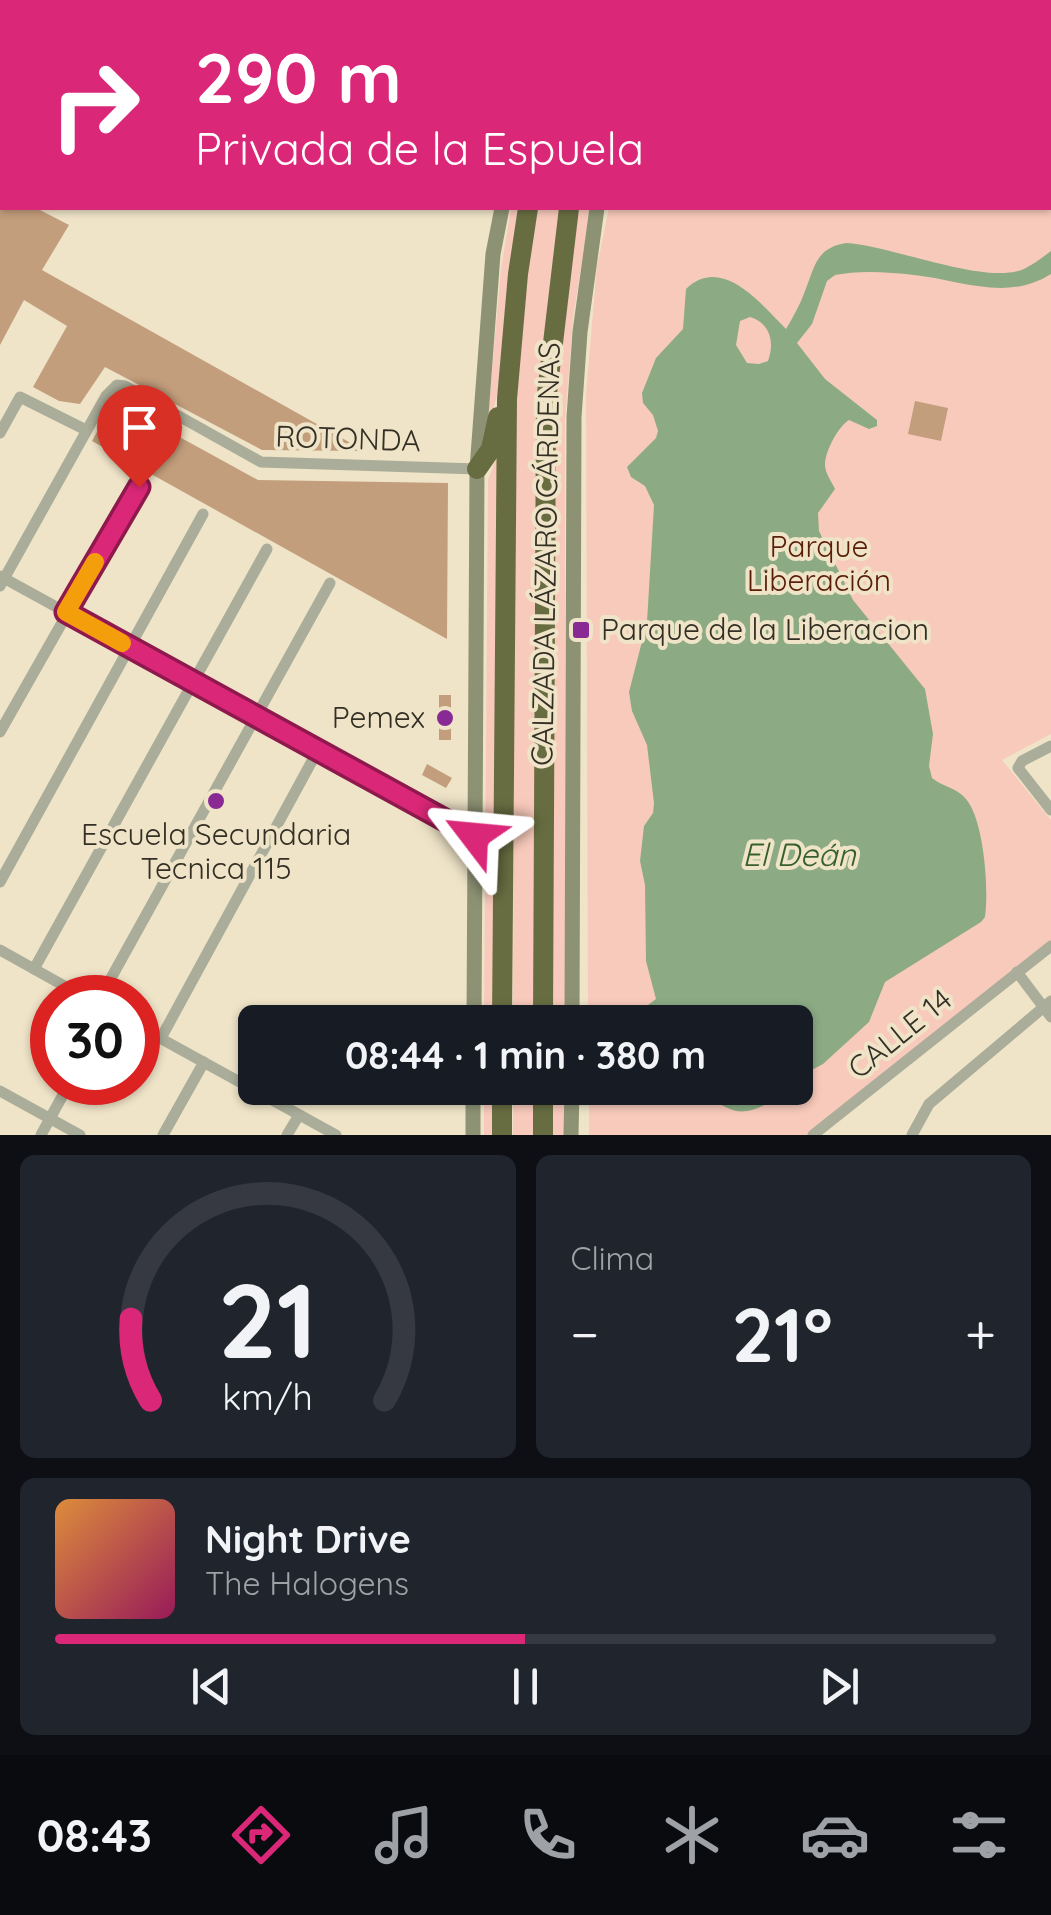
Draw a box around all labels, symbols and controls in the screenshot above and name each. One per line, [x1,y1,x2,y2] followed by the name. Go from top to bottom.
[195,33,402,121] text: 290 m
[30,40,160,170] icon: right
[195,120,644,176] text: Privada de la Espuela
[522,342,568,766] street label: CALZADA LÁZARO CÁRDENAS
[97,385,182,488] pin
[112,400,167,455] icon: arrive
[275,416,421,460] street label: ROTONDA
[747,527,891,599] park label: Parque Liberación
[601,610,929,648] place label: Parque de la Liberacion
[570,619,592,641] marker: Parque de la Liberacion
[332,698,425,736] place label: Pemex
[434,707,456,729] marker: Pemex
[422,784,526,888] position arrow
[205,790,227,812] marker: Escuela Secundaria Tecnica 115
[81,815,351,887] place label: Escuela Secundaria Tecnica 115
[742,834,857,874] water label: El Deán
[30,975,160,1105] speed limit sign: 30
[840,980,959,1087] street label: CALLE 14
[345,1031,706,1079] text: 08:44 · 1 min · 380 m
[571,1238,654,1278] text: Clima
[218,1254,318,1384] text: 21
[731,1287,833,1381] text: 21°
[571,1299,599,1368] text: −
[965,1299,996,1368] text: +
[222,1374,313,1419] text: km/h
[205,1515,411,1563] text: Night Drive
[205,1563,409,1603] text: The Halogens
[184,1659,239,1714] icon: previous
[498,1659,553,1714] icon: pause
[812,1659,867,1714] icon: next
[226,1800,296,1870] icon: directions
[369,1800,439,1870] icon: music
[513,1800,583,1870] icon: phone
[657,1800,727,1870] icon: climate
[800,1800,870,1870] icon: car
[944,1800,1014,1870] icon: filters
[37,1807,152,1863] text: 08:43

